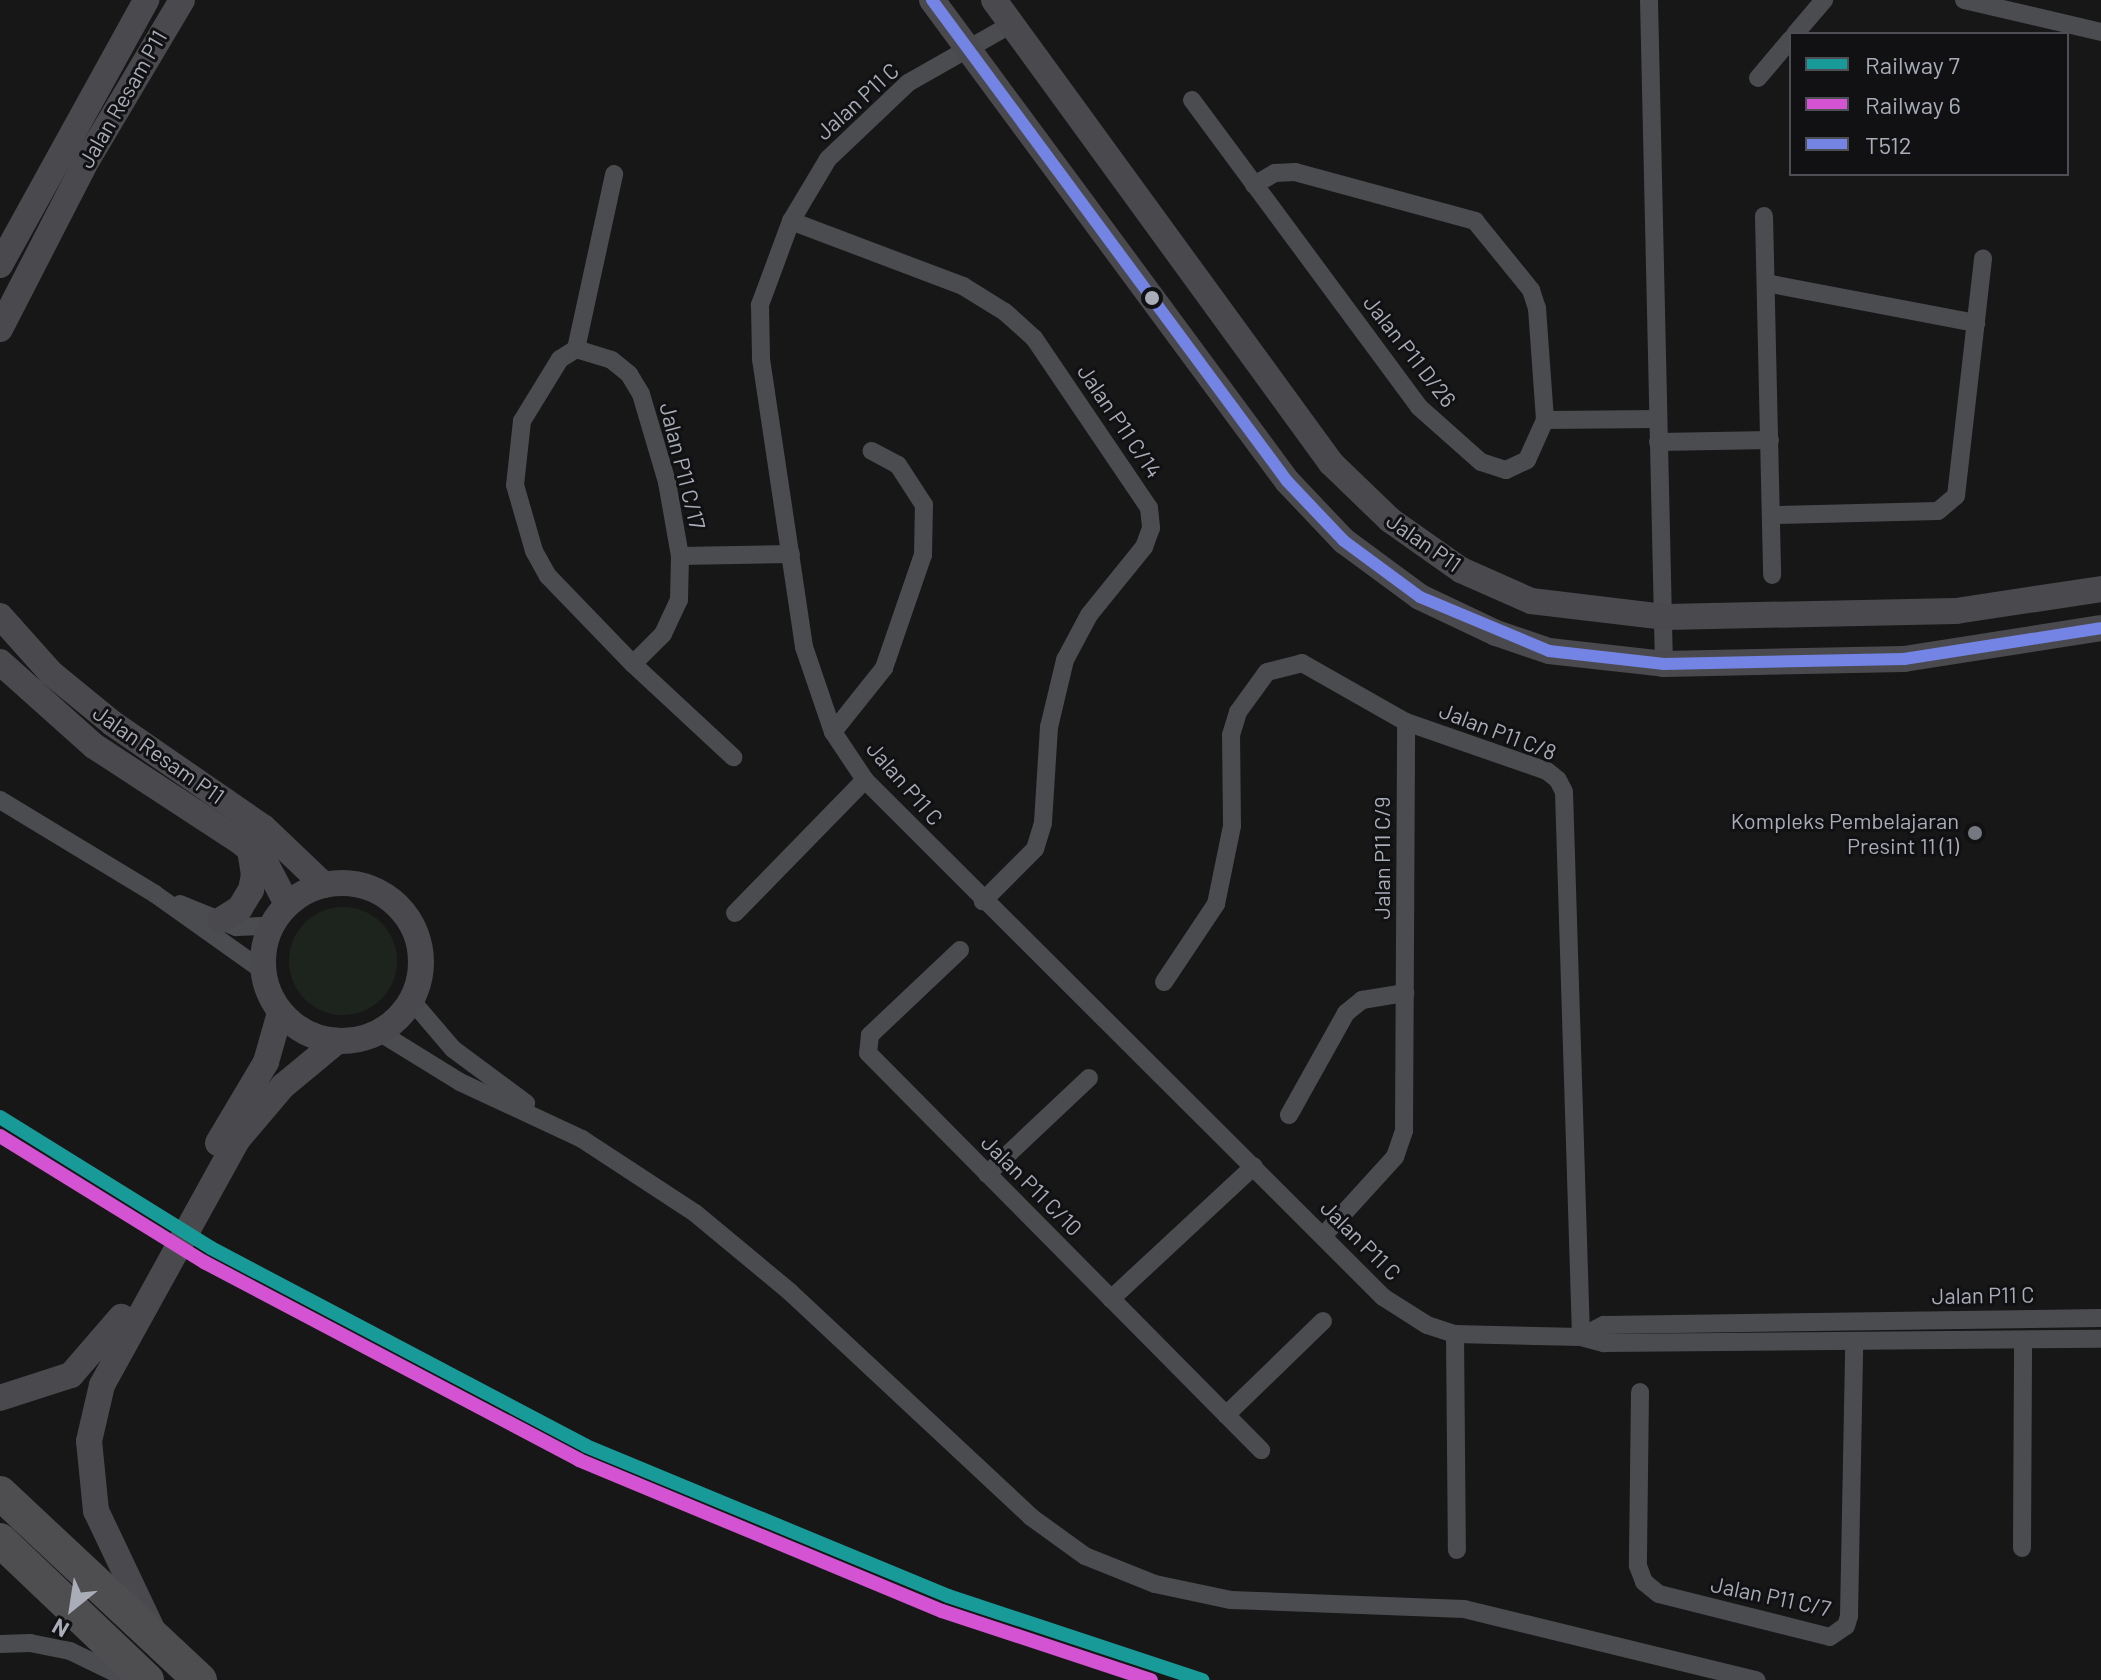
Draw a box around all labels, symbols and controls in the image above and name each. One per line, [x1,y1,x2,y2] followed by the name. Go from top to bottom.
[72,26,172,172] street label: Jalan Resam P11
[1789,32,2069,176] legend
[1865,50,1960,79] text: Railway 7
[810,57,904,145] street label: Jalan P11 C
[1865,90,1961,119] text: Railway 6
[1865,130,1912,159] text: T512
[1144,290,1160,306] unlabelled marker
[1358,290,1462,412] street label: Jalan P11 D/26
[1072,359,1168,483] street label: Jalan P11 C/14
[655,400,711,532] street label: Jalan P11 C/17
[1382,507,1466,577] street label: Jalan P11
[1436,697,1560,765] street label: Jalan P11 C/8
[88,699,230,809] street label: Jalan Resam P11
[861,736,949,830] street label: Jalan P11 C
[1369,796,1395,920] street label: Jalan P11 C/9
[1731,807,1959,858] place label: Kompleks Pembelajaran Presint 11 (1)
[1966,824,1984,842] marker: Kompleks Pembelajaran Presint 11 (1)
[976,1129,1088,1241] street label: Jalan P11 C/10
[1315,1194,1407,1286] street label: Jalan P11 C
[1931,1281,2035,1309] street label: Jalan P11 C
[32,1568,112,1648] north arrow
[1709,1570,1833,1622] street label: Jalan P11 C/7
[47,1614,73,1644] text: N

